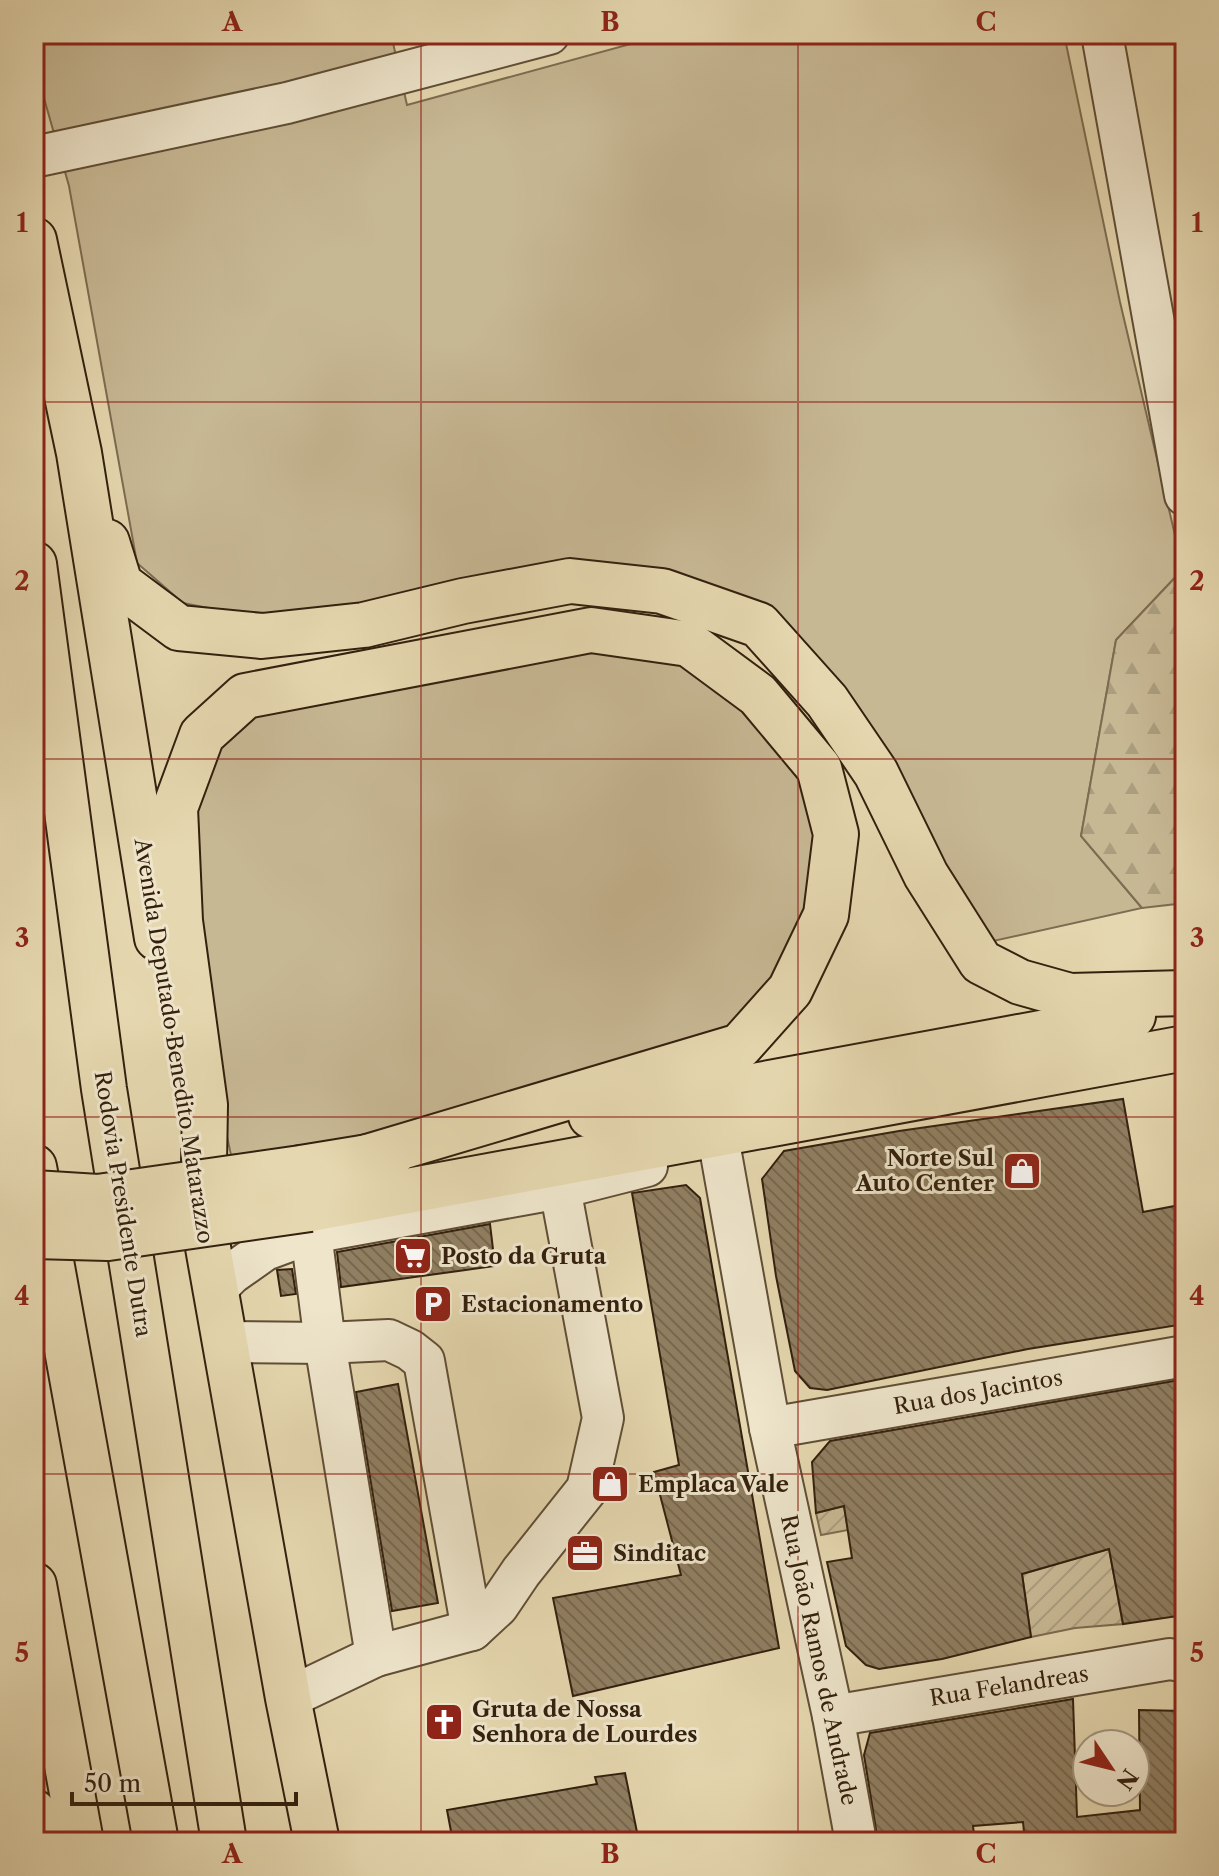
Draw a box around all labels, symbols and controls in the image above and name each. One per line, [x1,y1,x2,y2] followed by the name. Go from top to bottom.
[221,6,243,38] text: A
[600,6,620,38] text: B
[976,6,996,38] text: C
[16,207,28,239] text: 1
[1191,207,1203,239] text: 1
[14,565,30,597] text: 2
[1189,565,1205,597] text: 2
[128,835,219,1246] street label: Avenida Deputado Benedito Matarazzo
[15,922,29,954] text: 3
[1190,922,1204,954] text: 3
[89,1069,157,1339] street label: Rodovia Presidente Dutra
[855,1145,994,1197] place label: Norte Sul Auto Center
[1001,1150,1043,1192] shop icon: Norte Sul Auto Center
[392,1235,434,1277] supermarket icon: Posto da Gruta
[441,1243,606,1270] place label: Posto da Gruta
[14,1280,30,1312] text: 4
[1189,1280,1205,1312] text: 4
[412,1283,454,1325] parking icon: Estacionamento
[461,1291,643,1318] place label: Estacionamento
[891,1364,1065,1420] street label: Rua dos Jacintos
[589,1463,631,1505] shop icon: Emplaca Vale
[638,1471,789,1498] place label: Emplaca Vale
[775,1512,863,1808] street label: Rua João Ramos de Andrade
[564,1532,606,1574] office icon: Sinditac
[613,1540,706,1567] place label: Sinditac
[15,1637,29,1669] text: 5
[1190,1637,1204,1669] text: 5
[928,1660,1090,1712] street label: Rua Felandreas
[472,1696,698,1748] place label: Gruta de Nossa Senhora de Lourdes
[423,1701,465,1743] church icon: Gruta de Nossa Senhora de Lourdes
[1071,1728,1151,1808] north arrow
[72,1756,296,1806] scale bar
[1110,1764,1144,1795] text: N
[84,1769,141,1798] text: 50 m
[221,1838,243,1870] text: A
[600,1838,620,1870] text: B
[976,1838,996,1870] text: C

